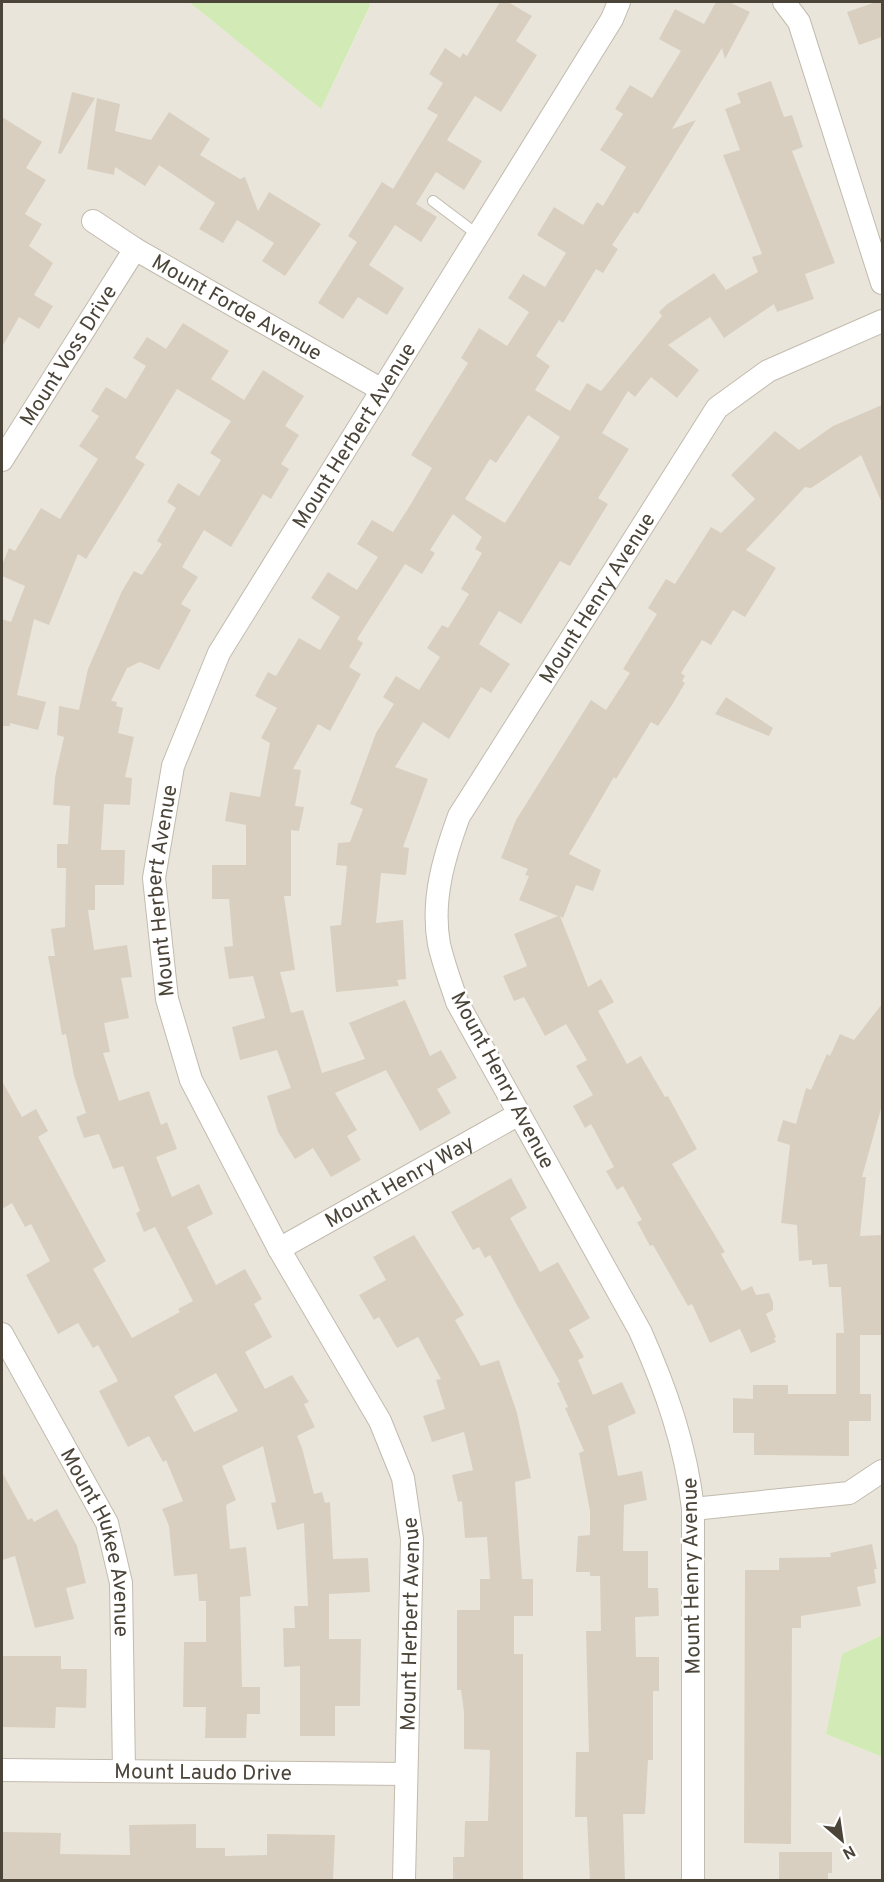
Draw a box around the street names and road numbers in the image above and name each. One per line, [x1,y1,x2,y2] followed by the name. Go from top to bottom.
[146,249,326,368] street label: Mount Forde Avenue
[15,280,124,432] street label: Mount Voss Drive
[287,338,423,534] street label: Mount Herbert Avenue
[534,508,662,689] street label: Mount Henry Avenue
[142,783,185,998] street label: Mount Herbert Avenue
[443,987,560,1174] street label: Mount Henry Avenue
[321,1130,479,1235] street label: Mount Henry Way
[53,1444,134,1637] street label: Mount Hukee Avenue
[677,1477,708,1675] street label: Mount Henry Avenue
[395,1515,427,1731] street label: Mount Herbert Avenue
[114,1759,292,1788] street label: Mount Laudo Drive

